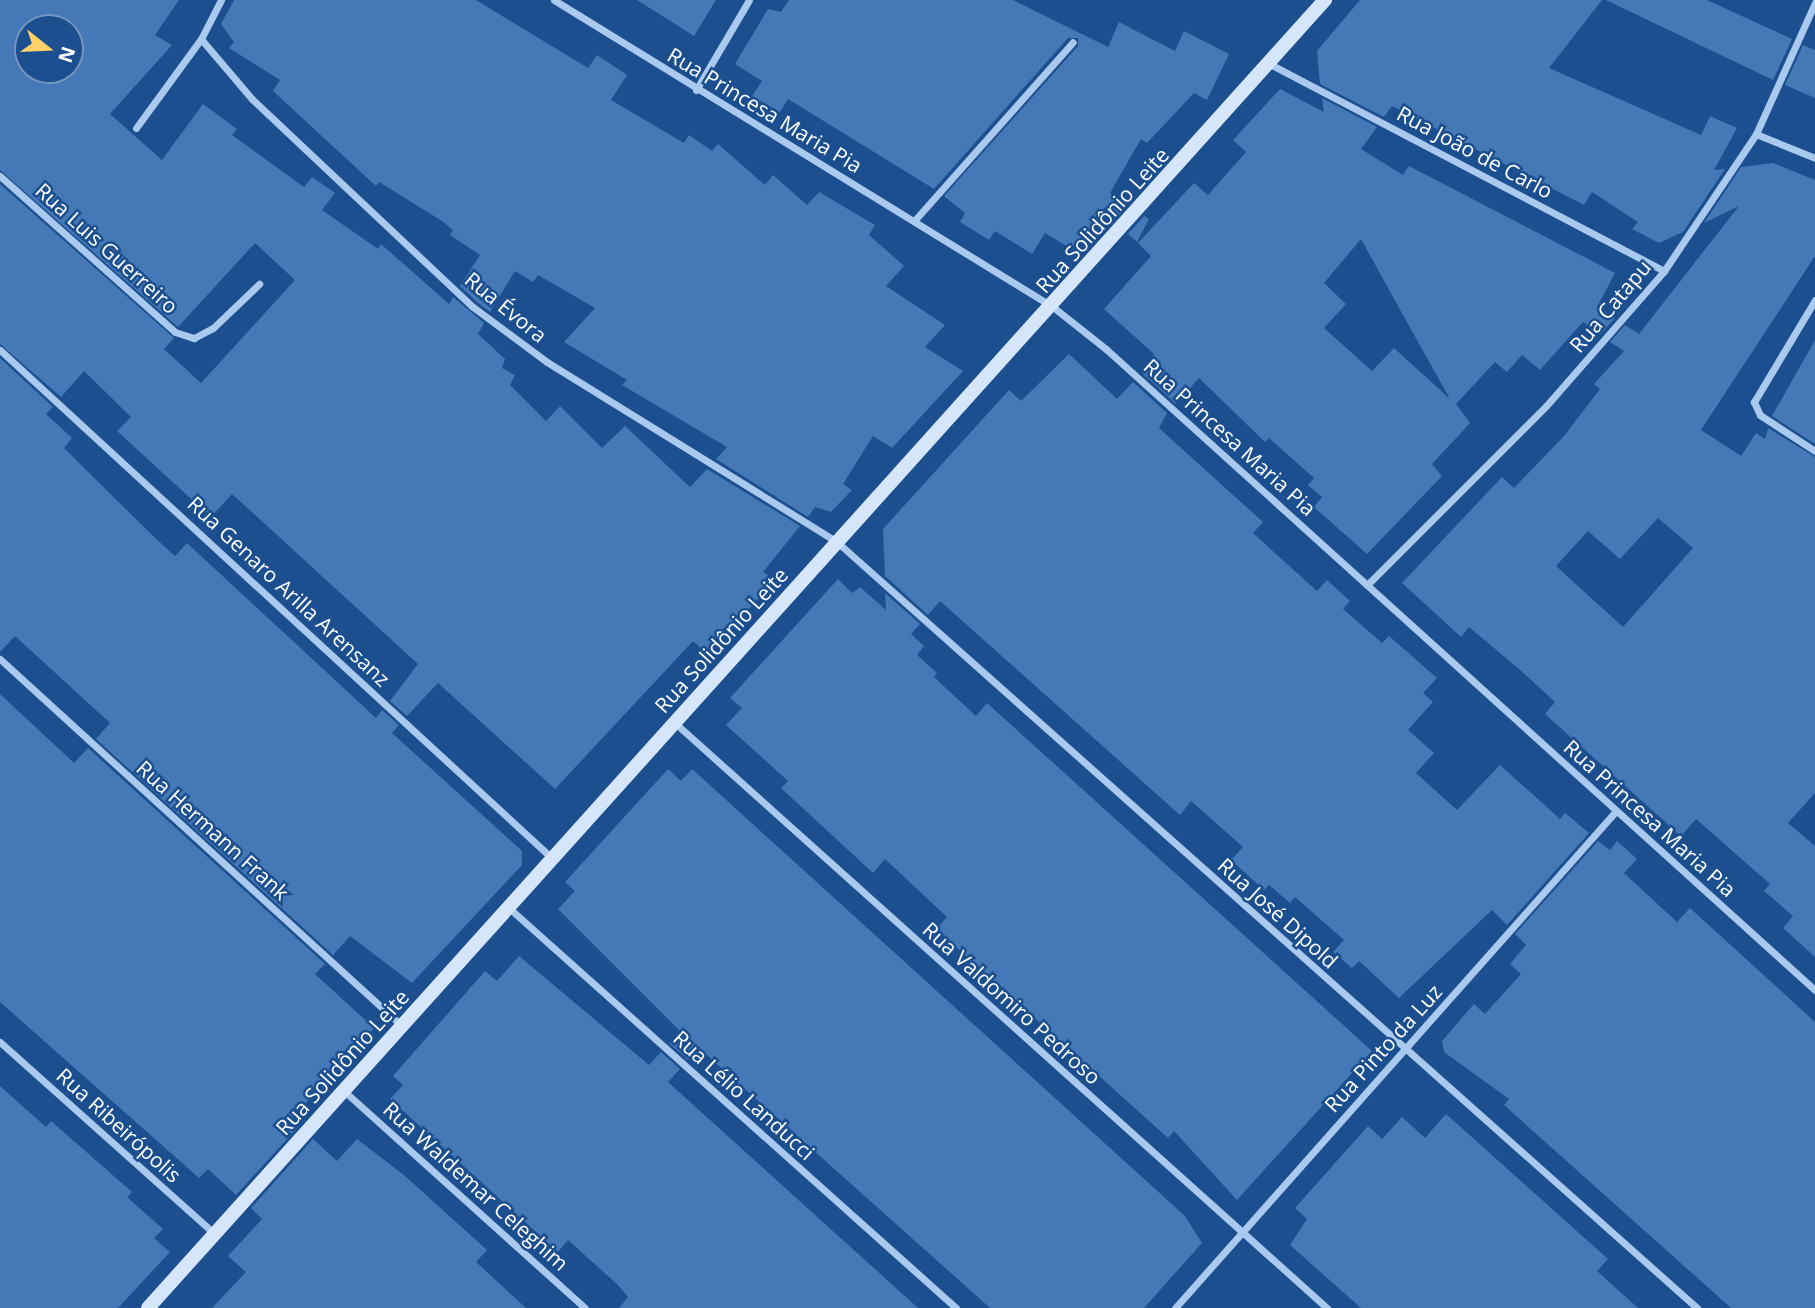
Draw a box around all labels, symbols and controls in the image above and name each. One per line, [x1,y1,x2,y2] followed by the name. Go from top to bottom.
[14,14,84,84] north arrow
[663,42,867,178] street label: Rua Princesa Maria Pia
[52,43,82,66] text: N
[1393,100,1557,204] street label: Rua João de Carlo
[1030,142,1174,298] street label: Rua Solidônio Leite
[31,177,183,319] street label: Rua Luis Guerreiro
[1564,255,1656,357] street label: Rua Catapu
[460,266,552,348] street label: Rua Évora
[1139,353,1321,521] street label: Rua Princesa Maria Pia
[183,491,395,691] street label: Rua Genaro Arilla Arensanz
[649,562,793,718] street label: Rua Solidônio Leite
[1559,734,1741,902] street label: Rua Princesa Maria Pia
[132,755,294,905] street label: Rua Hermann Frank
[1213,853,1343,973] street label: Rua José Dipold
[918,917,1106,1089] street label: Rua Valdomiro Pedroso
[1319,979,1447,1117] street label: Rua Pinto da Luz
[270,984,414,1140] street label: Rua Solidônio Leite
[668,1025,820,1165] street label: Rua Lélio Landucci
[52,1063,186,1187] street label: Rua Ribeirópolis
[378,1096,574,1276] street label: Rua Waldemar Celeghim

